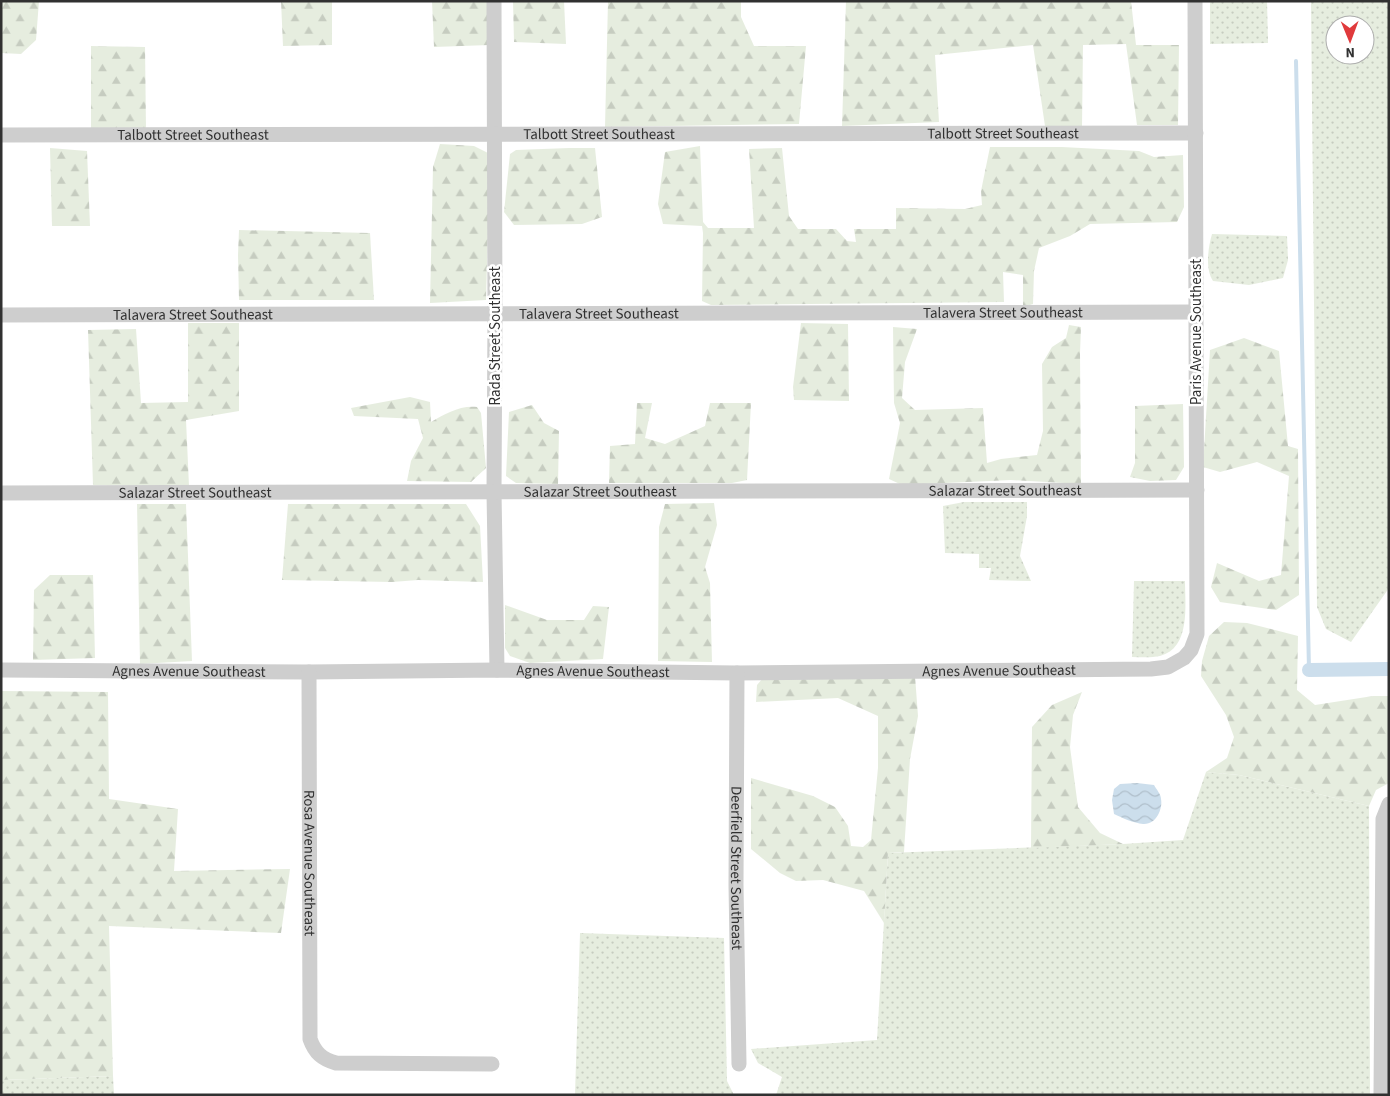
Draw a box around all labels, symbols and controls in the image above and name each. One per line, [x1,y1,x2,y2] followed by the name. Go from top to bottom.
[1325,15,1375,65] north arrow
[1345,42,1355,62] text: N
[523,123,675,145] street label: Talbott Street Southeast
[927,123,1079,144] street label: Talbott Street Southeast
[117,124,269,145] street label: Talbott Street Southeast
[1186,259,1207,405] street label: Paris Avenue Southeast
[485,267,506,405] street label: Rada Street Southeast
[923,302,1083,323] street label: Talavera Street Southeast
[519,303,679,324] street label: Talavera Street Southeast
[113,304,273,325] street label: Talavera Street Southeast
[929,480,1081,501] street label: Salazar Street Southeast
[524,481,676,502] street label: Salazar Street Southeast
[119,482,271,503] street label: Salazar Street Southeast
[922,659,1076,682] street label: Agnes Avenue Southeast
[112,660,266,682] street label: Agnes Avenue Southeast
[516,660,670,683] street label: Agnes Avenue Southeast
[725,786,748,950] street label: Deerfield Street Southeast
[299,790,320,936] street label: Rosa Avenue Southeast

